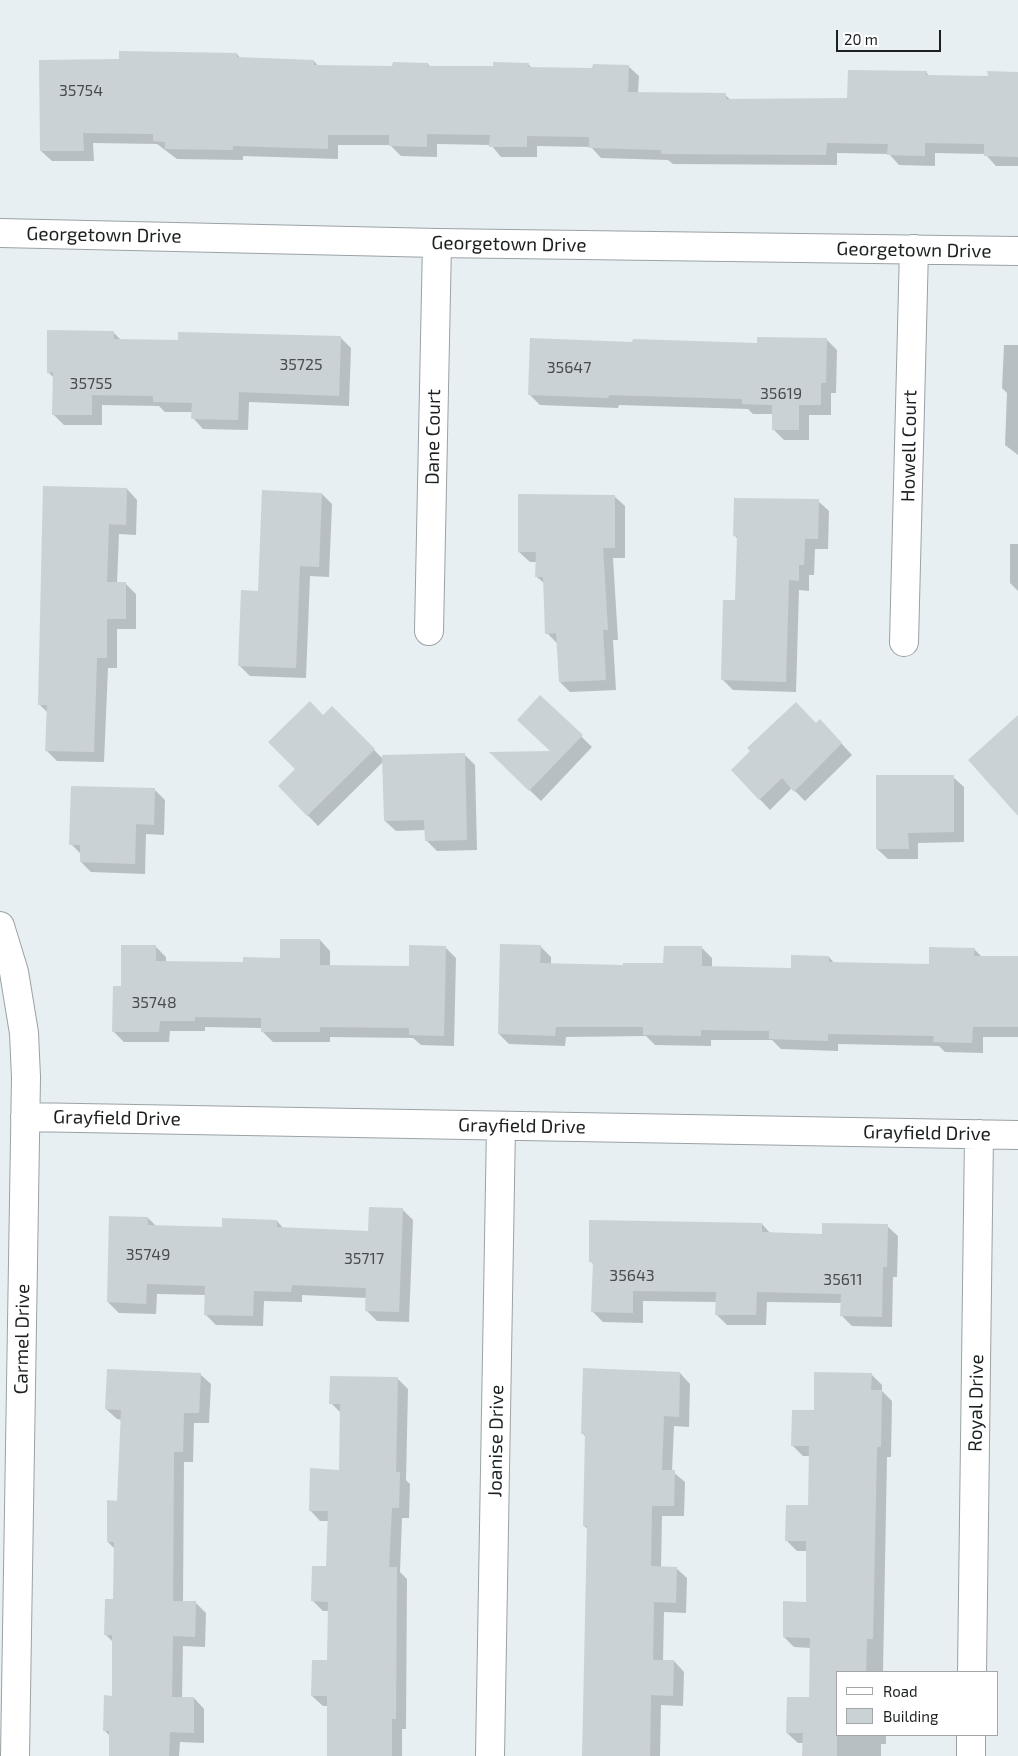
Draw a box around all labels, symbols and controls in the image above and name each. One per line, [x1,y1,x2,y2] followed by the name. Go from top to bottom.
[838,20,943,52] scale bar
[844,30,878,48] text: 20 m
[59,81,103,101] house number: 35754
[26,222,182,248] street label: Georgetown Drive
[431,231,587,257] street label: Georgetown Drive
[836,237,992,263] street label: Georgetown Drive
[279,355,323,375] house number: 35725
[547,358,591,378] house number: 35647
[70,374,112,394] house number: 35755
[760,384,802,404] house number: 35619
[421,389,445,485] street label: Dane Court
[897,390,921,502] street label: Howell Court
[131,993,177,1013] house number: 35748
[53,1105,181,1131] street label: Grayfield Drive
[458,1113,586,1139] street label: Grayfield Drive
[863,1120,991,1146] street label: Grayfield Drive
[126,1245,170,1265] house number: 35749
[344,1249,384,1269] house number: 35717
[609,1266,655,1286] house number: 35643
[823,1270,863,1290] house number: 35611
[10,1283,34,1395] street label: Carmel Drive
[964,1354,988,1452] street label: Royal Drive
[484,1384,508,1498] street label: Joanise Drive
[836,1671,998,1736] legend
[883,1682,918,1700] text: Road
[883,1707,938,1725] text: Building

